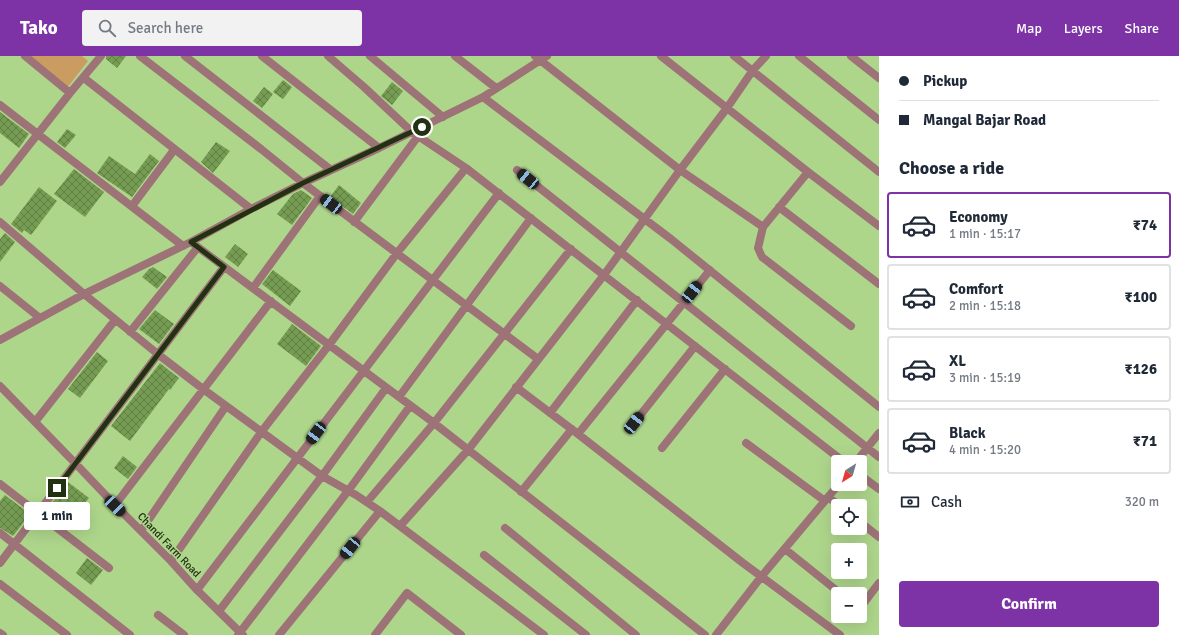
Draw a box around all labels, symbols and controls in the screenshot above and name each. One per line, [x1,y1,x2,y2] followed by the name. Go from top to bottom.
[82,10,362,46] search box
[20,16,58,40] text: Tako
[96,17,118,39] icon: search
[128,19,203,37] text: Search here
[1016,20,1042,37] text: Map
[1064,20,1103,37] text: Layers
[1125,20,1159,37] text: Share
[923,72,967,90] text: Pickup
[923,111,1046,129] text: Mangal Bajar Road
[413,118,431,136] route start
[899,157,1004,179] text: Choose a ride
[515,167,541,191] car
[318,192,344,216] car
[901,207,937,243] icon: car
[949,208,1008,226] text: Economy
[1133,216,1157,234] text: ₹74
[949,226,1021,242] text: 1 min · 15:17
[680,279,704,305] car
[901,279,937,315] icon: car
[949,280,1003,298] text: Comfort
[1125,288,1157,306] text: ₹100
[949,298,1021,314] text: 2 min · 15:18
[901,351,937,387] icon: car
[949,352,966,370] text: XL
[1125,360,1157,378] text: ₹126
[949,370,1021,386] text: 3 min · 15:19
[622,410,646,436] car
[304,420,328,446] car
[901,423,937,459] icon: car
[949,424,986,442] text: Black
[1133,432,1157,450] text: ₹71
[949,442,1021,458] text: 4 min · 15:20
[831,455,867,491] north arrow
[831,455,867,623] map controls
[48,479,66,497] route end
[899,491,921,513] icon: cash
[102,493,128,519] car
[931,493,962,511] text: Cash
[1125,494,1159,510] text: 320 m
[831,499,867,535] button: locate
[24,502,90,530] callout: 1 min
[41,508,73,524] text: 1 min
[135,510,203,580] street label: Chandi Farm Road
[338,535,362,561] car
[831,543,867,579] button: +
[899,581,1159,627] button: Confirm
[831,587,867,623] button: −

